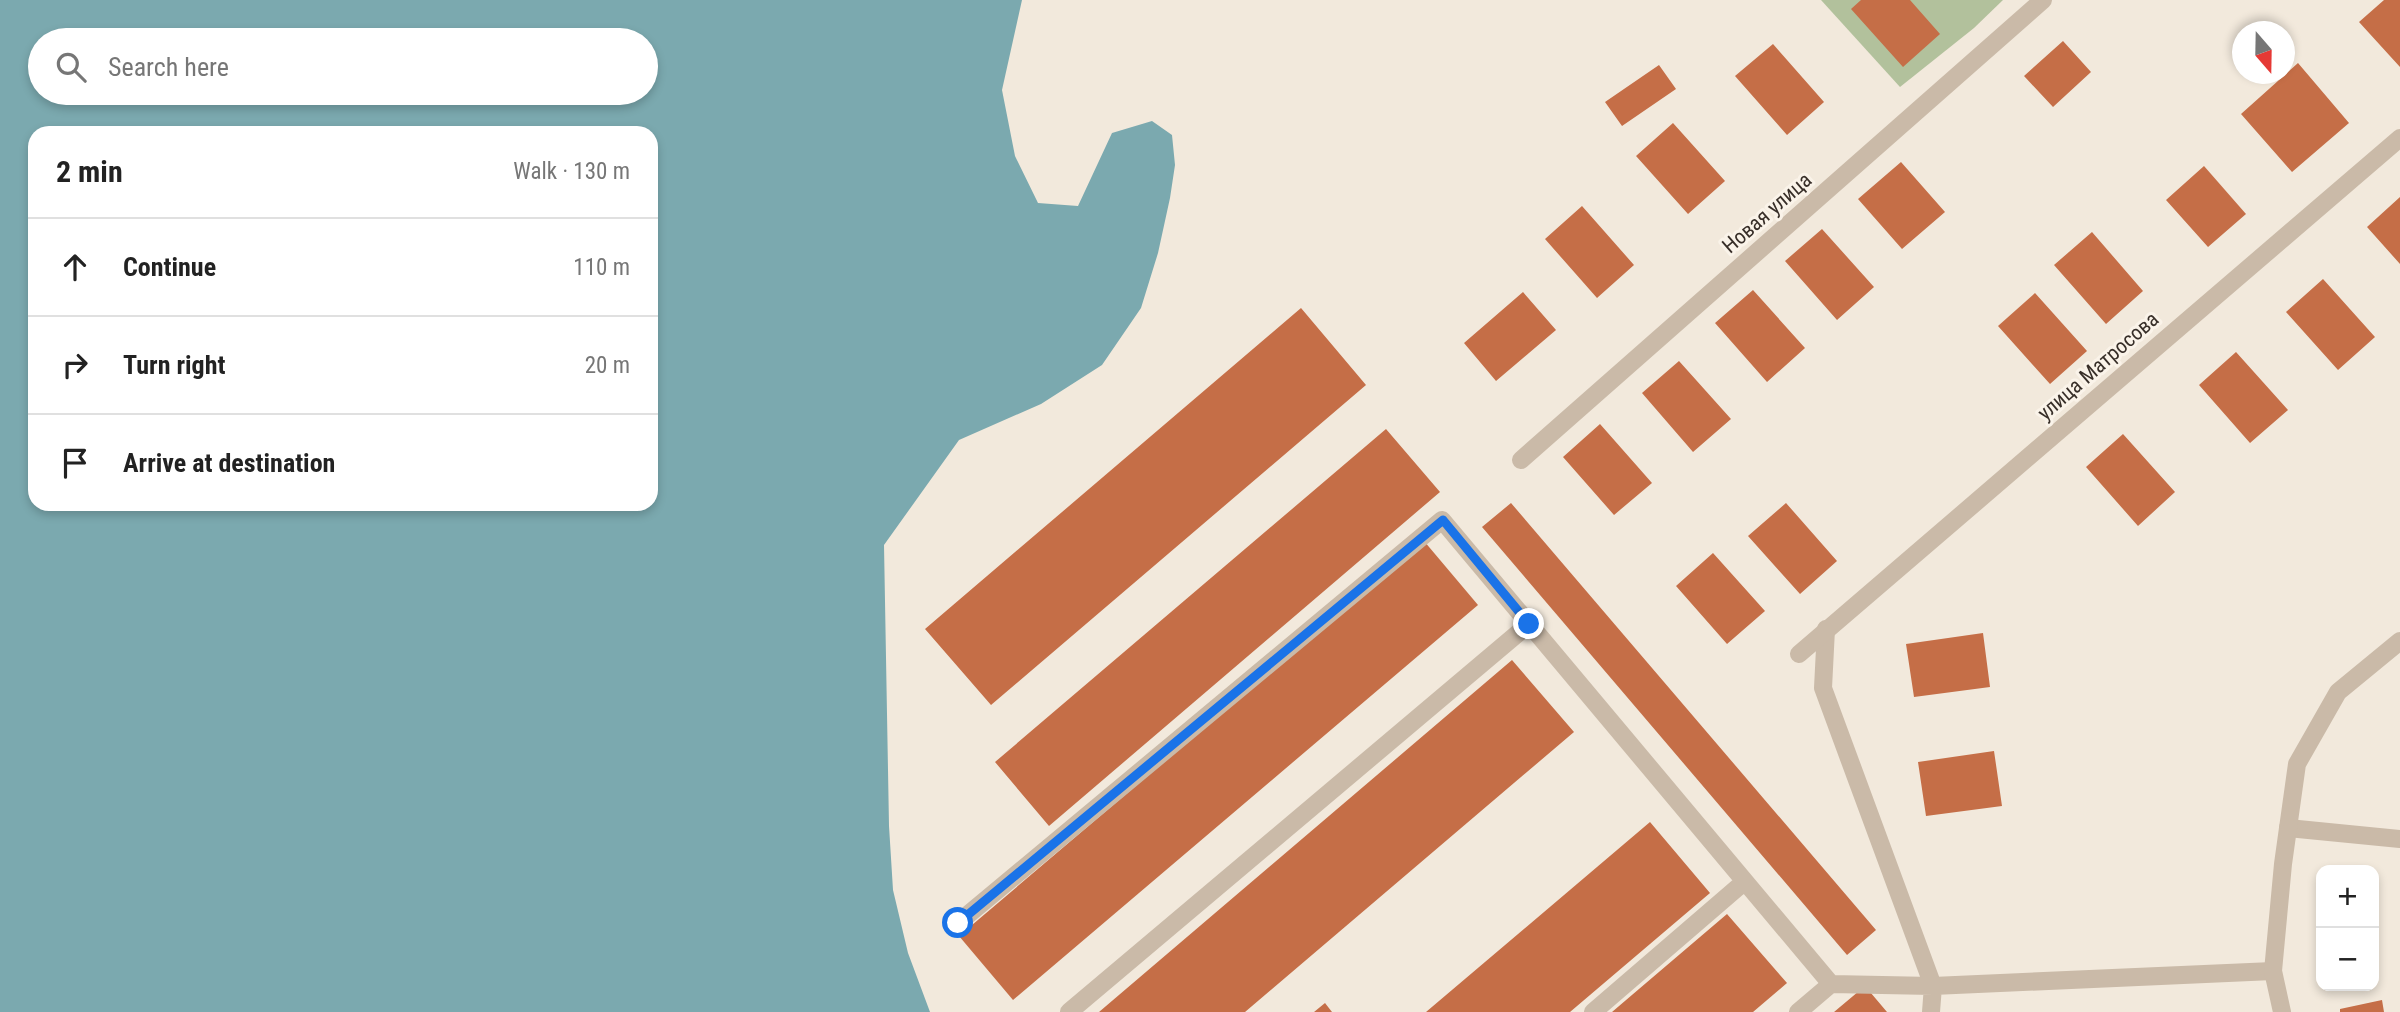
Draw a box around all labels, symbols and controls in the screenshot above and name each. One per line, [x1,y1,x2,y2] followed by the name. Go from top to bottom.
[2232,21,2295,84] north arrow
[28,28,658,105] search box
[52,48,90,86] icon: search
[108,52,229,82] text: Search here
[56,154,123,189] text: 2 min
[513,158,630,185] text: Walk · 130 m
[1718,168,1816,258] street label: Новая улица
[56,248,94,286] icon: ahead
[123,252,216,282] text: Continue
[573,254,630,281] text: 110 m
[2033,307,2163,425] street label: улица Матросова
[56,346,94,384] icon: right
[123,350,225,380] text: Turn right
[585,352,630,379] text: 20 m
[56,444,94,482] icon: arrive
[123,448,335,478] text: Arrive at destination
[1513,608,1544,639] route end
[2316,865,2379,991] map controls
[2316,865,2379,928] button: +
[942,907,973,938] route start
[2316,928,2379,991] button: −

